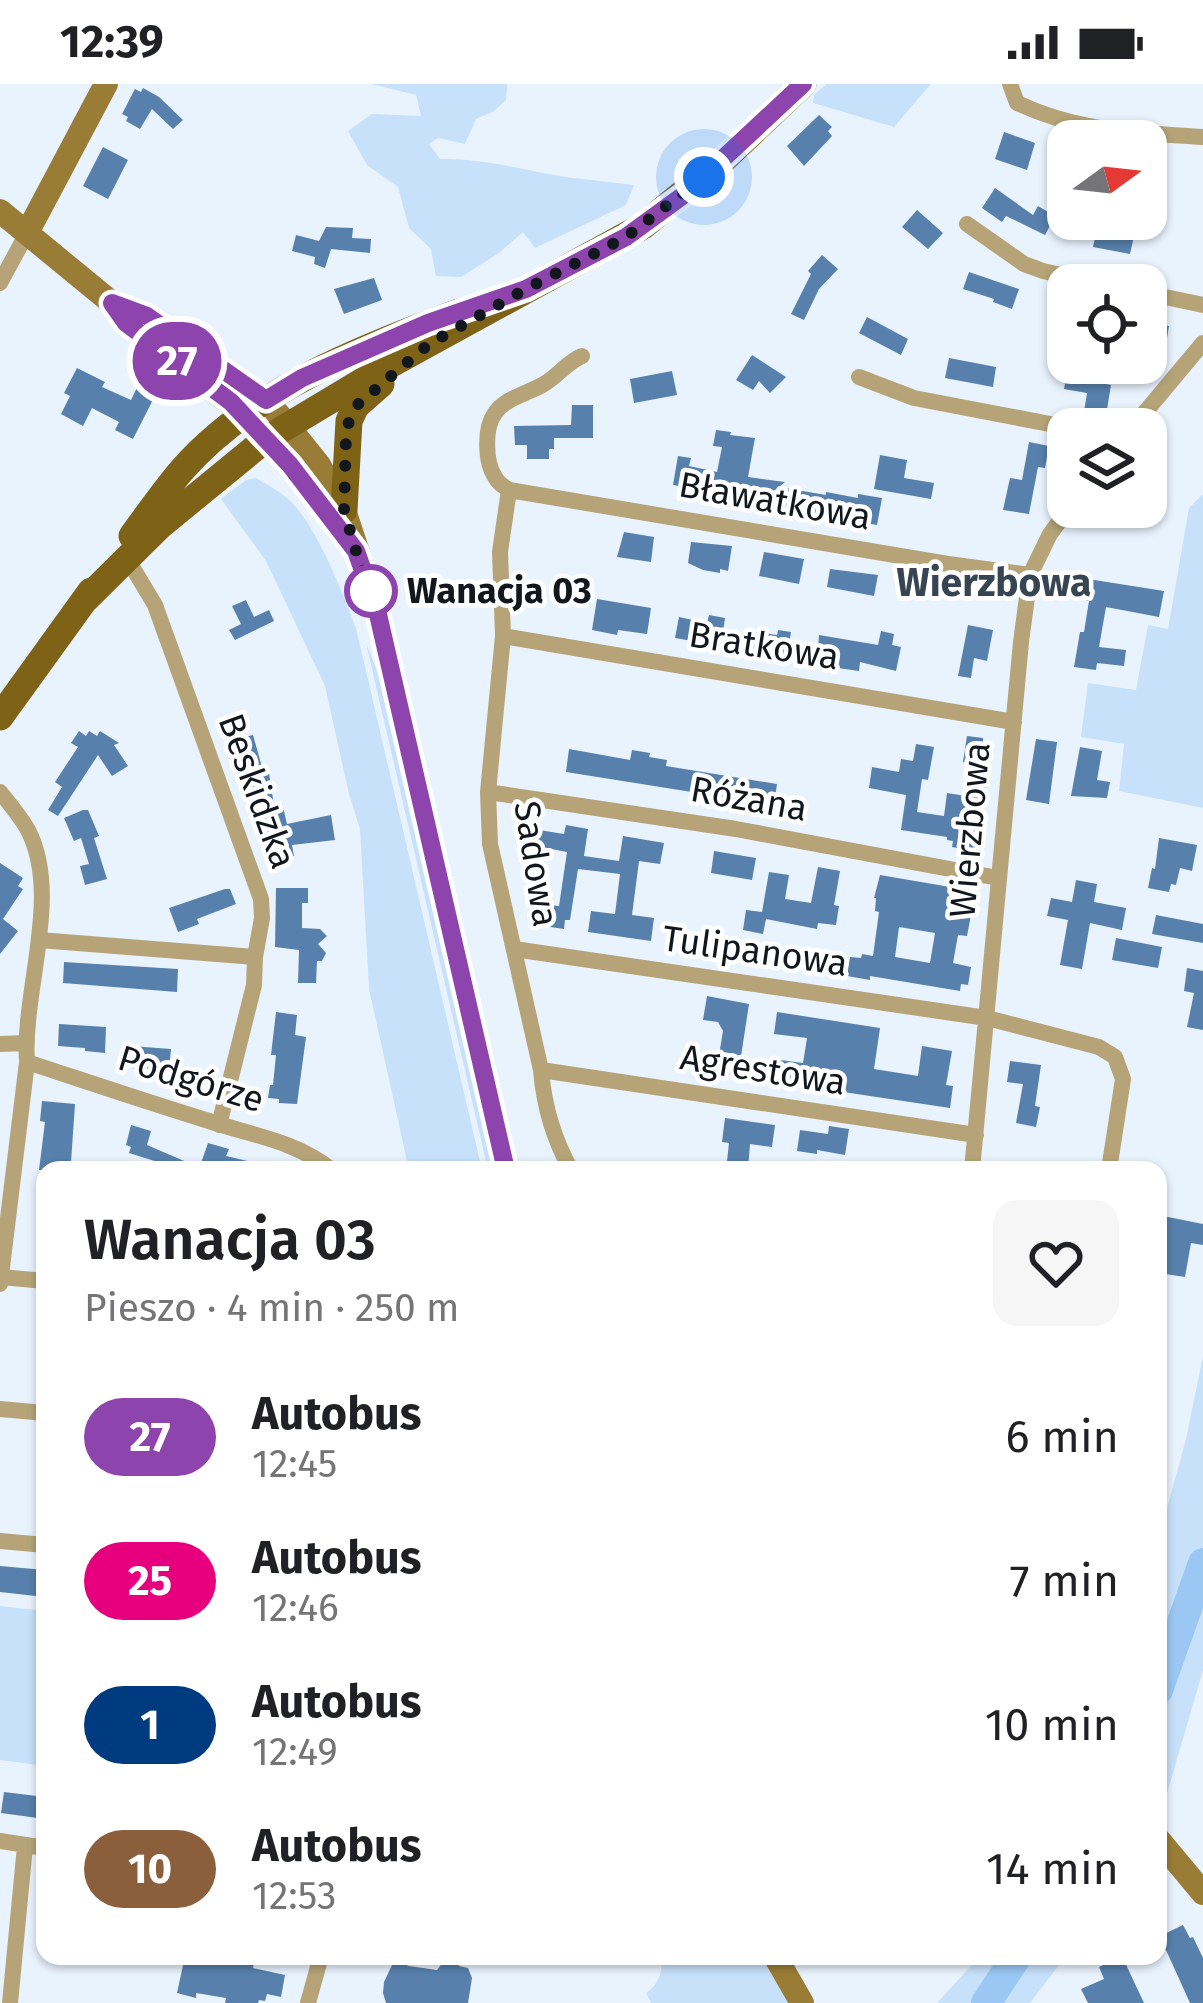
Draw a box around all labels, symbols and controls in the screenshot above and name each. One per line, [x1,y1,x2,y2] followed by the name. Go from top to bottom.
[60,15,164,69] text: 12:39
[1047,120,1167,240] north arrow
[1047,120,1167,528] map controls
[674,147,734,207] your location
[1047,264,1167,384] button: locate
[123,322,231,400] line badge: 27
[157,336,197,386] text: 27
[1047,408,1167,528] button: layers
[676,462,874,540] street label: Bławatkowa
[897,560,1091,606] district label: Wierzbowa
[346,566,396,616] marker: Wanacja 03
[407,569,592,613] place label: Wanacja 03
[686,612,842,680] street label: Bratkowa
[209,708,305,874] street label: Beskidzka
[940,740,1000,920] street label: Wierzbowa
[687,767,811,831] street label: Różana
[504,798,568,930] street label: Sadowa
[660,916,850,986] street label: Tulipanowa
[677,1035,849,1105] street label: Agrestowa
[113,1036,269,1122] street label: Podgórze
[993,1200,1119,1326] button: heart
[84,1206,376,1274] text: Wanacja 03
[84,1285,459,1331] text: Pieszo · 4 min · 250 m
[252,1387,421,1441] text: Autobus
[1005,1410,1119,1464] text: 6 min
[130,1412,170,1462] text: 27
[252,1441,337,1487] text: 12:45
[252,1531,421,1585] text: Autobus
[1009,1554,1119,1608] text: 7 min
[128,1556,172,1606] text: 25
[252,1585,339,1631] text: 12:46
[252,1675,421,1729] text: Autobus
[985,1698,1119,1752] text: 10 min
[140,1700,160,1750] text: 1
[252,1729,338,1775] text: 12:49
[252,1819,421,1873] text: Autobus
[986,1842,1119,1896] text: 14 min
[128,1844,172,1894] text: 10
[252,1873,336,1919] text: 12:53

